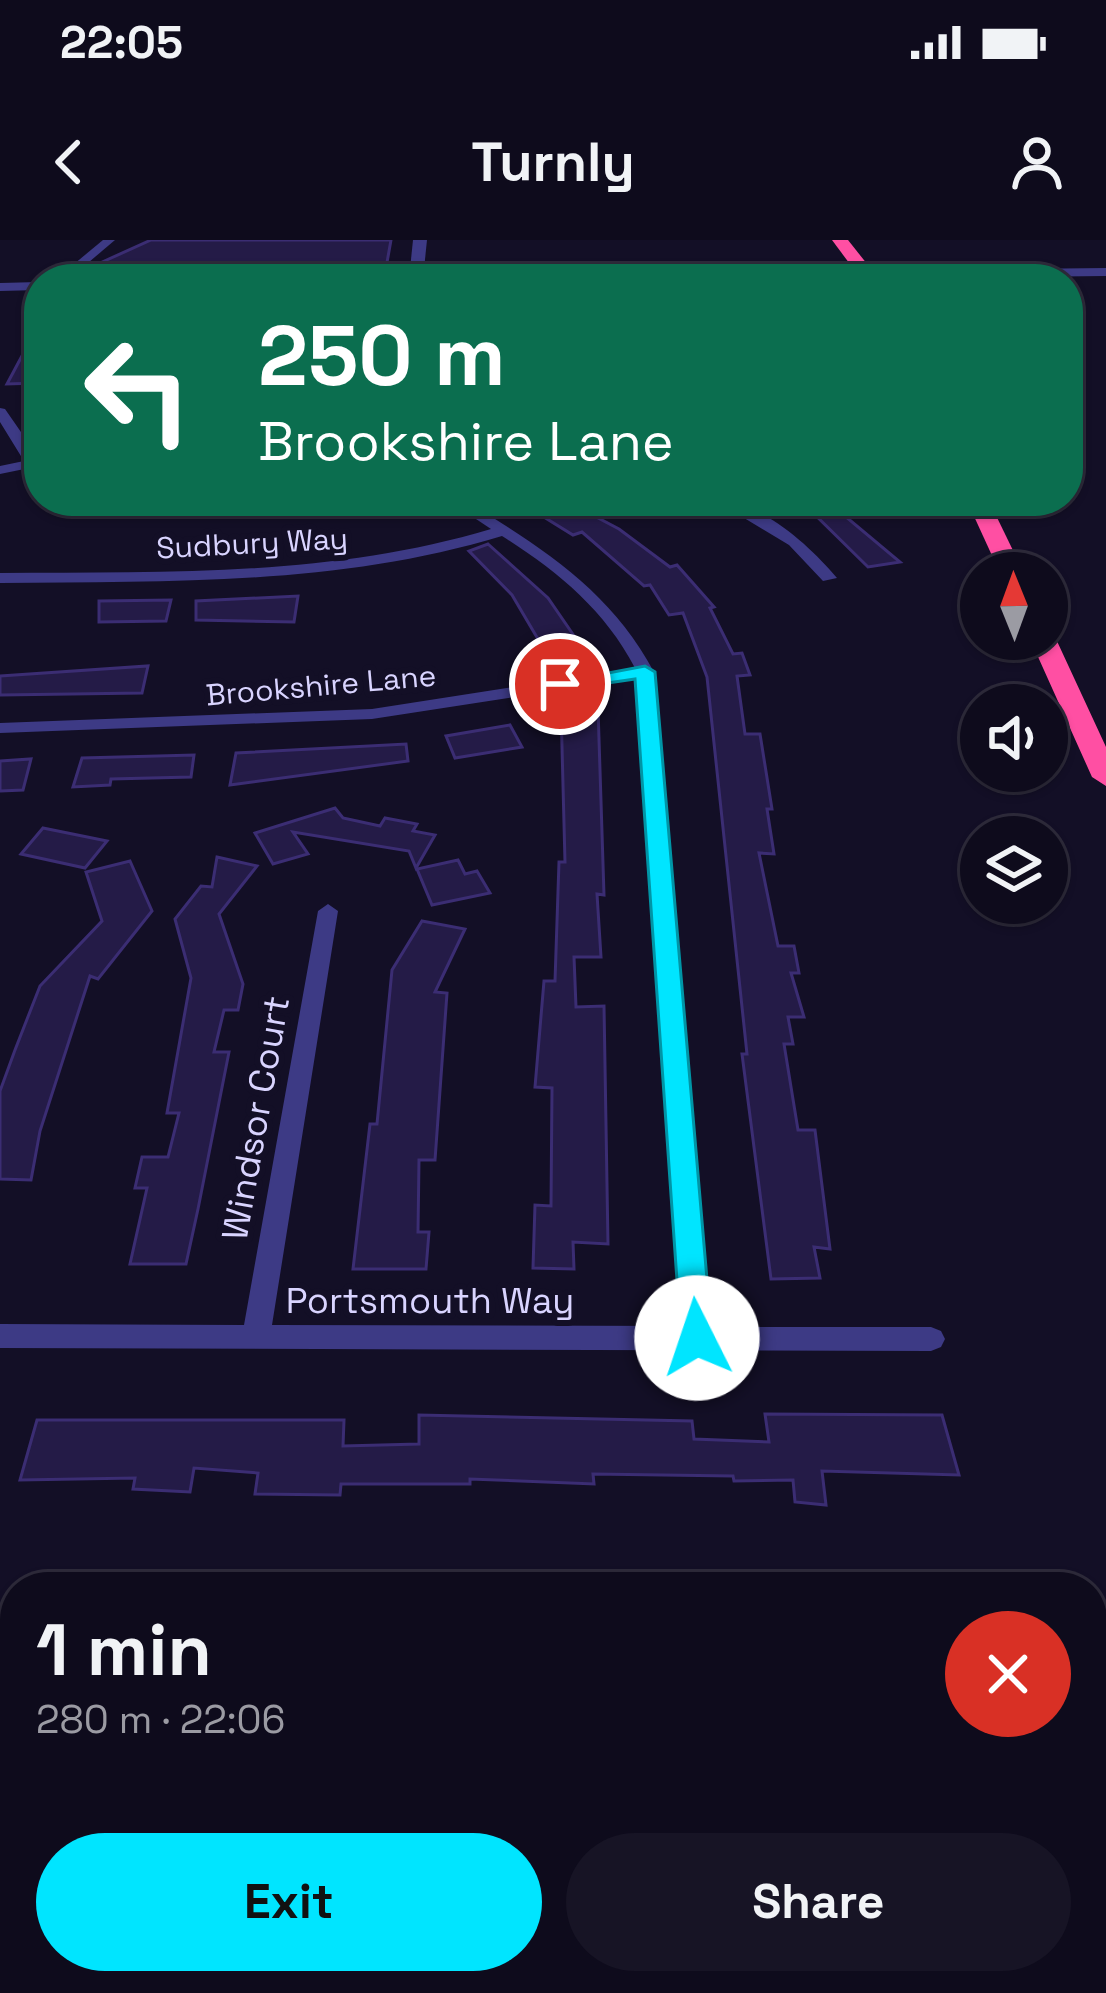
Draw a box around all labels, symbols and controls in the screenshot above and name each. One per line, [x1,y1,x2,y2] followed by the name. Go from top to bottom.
[60,14,183,71] text: 22:05
[471,128,635,197] text: Turnly
[36,129,102,195] icon: back
[1004,129,1070,195] icon: person
[258,302,506,410] text: 250 m
[60,312,216,468] icon: left
[258,407,674,476] text: Brookshire Lane
[155,519,349,567] street label: Sudbury Way
[960,552,1068,660] north arrow
[960,552,1068,924] map controls
[509,633,611,735] pin
[527,651,593,717] icon: arrive
[204,656,438,714] street label: Brookshire Lane
[960,684,1068,792] button: sound
[960,816,1068,924] button: layers
[212,992,300,1244] street label: Windsor Court
[634,1275,760,1401] position arrow
[286,1278,574,1324] street label: Portsmouth Way
[36,1604,212,1696] text: 1 min
[945,1611,1071,1737] button: close
[36,1695,285,1744] text: 280 m · 22:06
[36,1833,542,1971] button: Exit
[566,1833,1071,1971] button: Share

